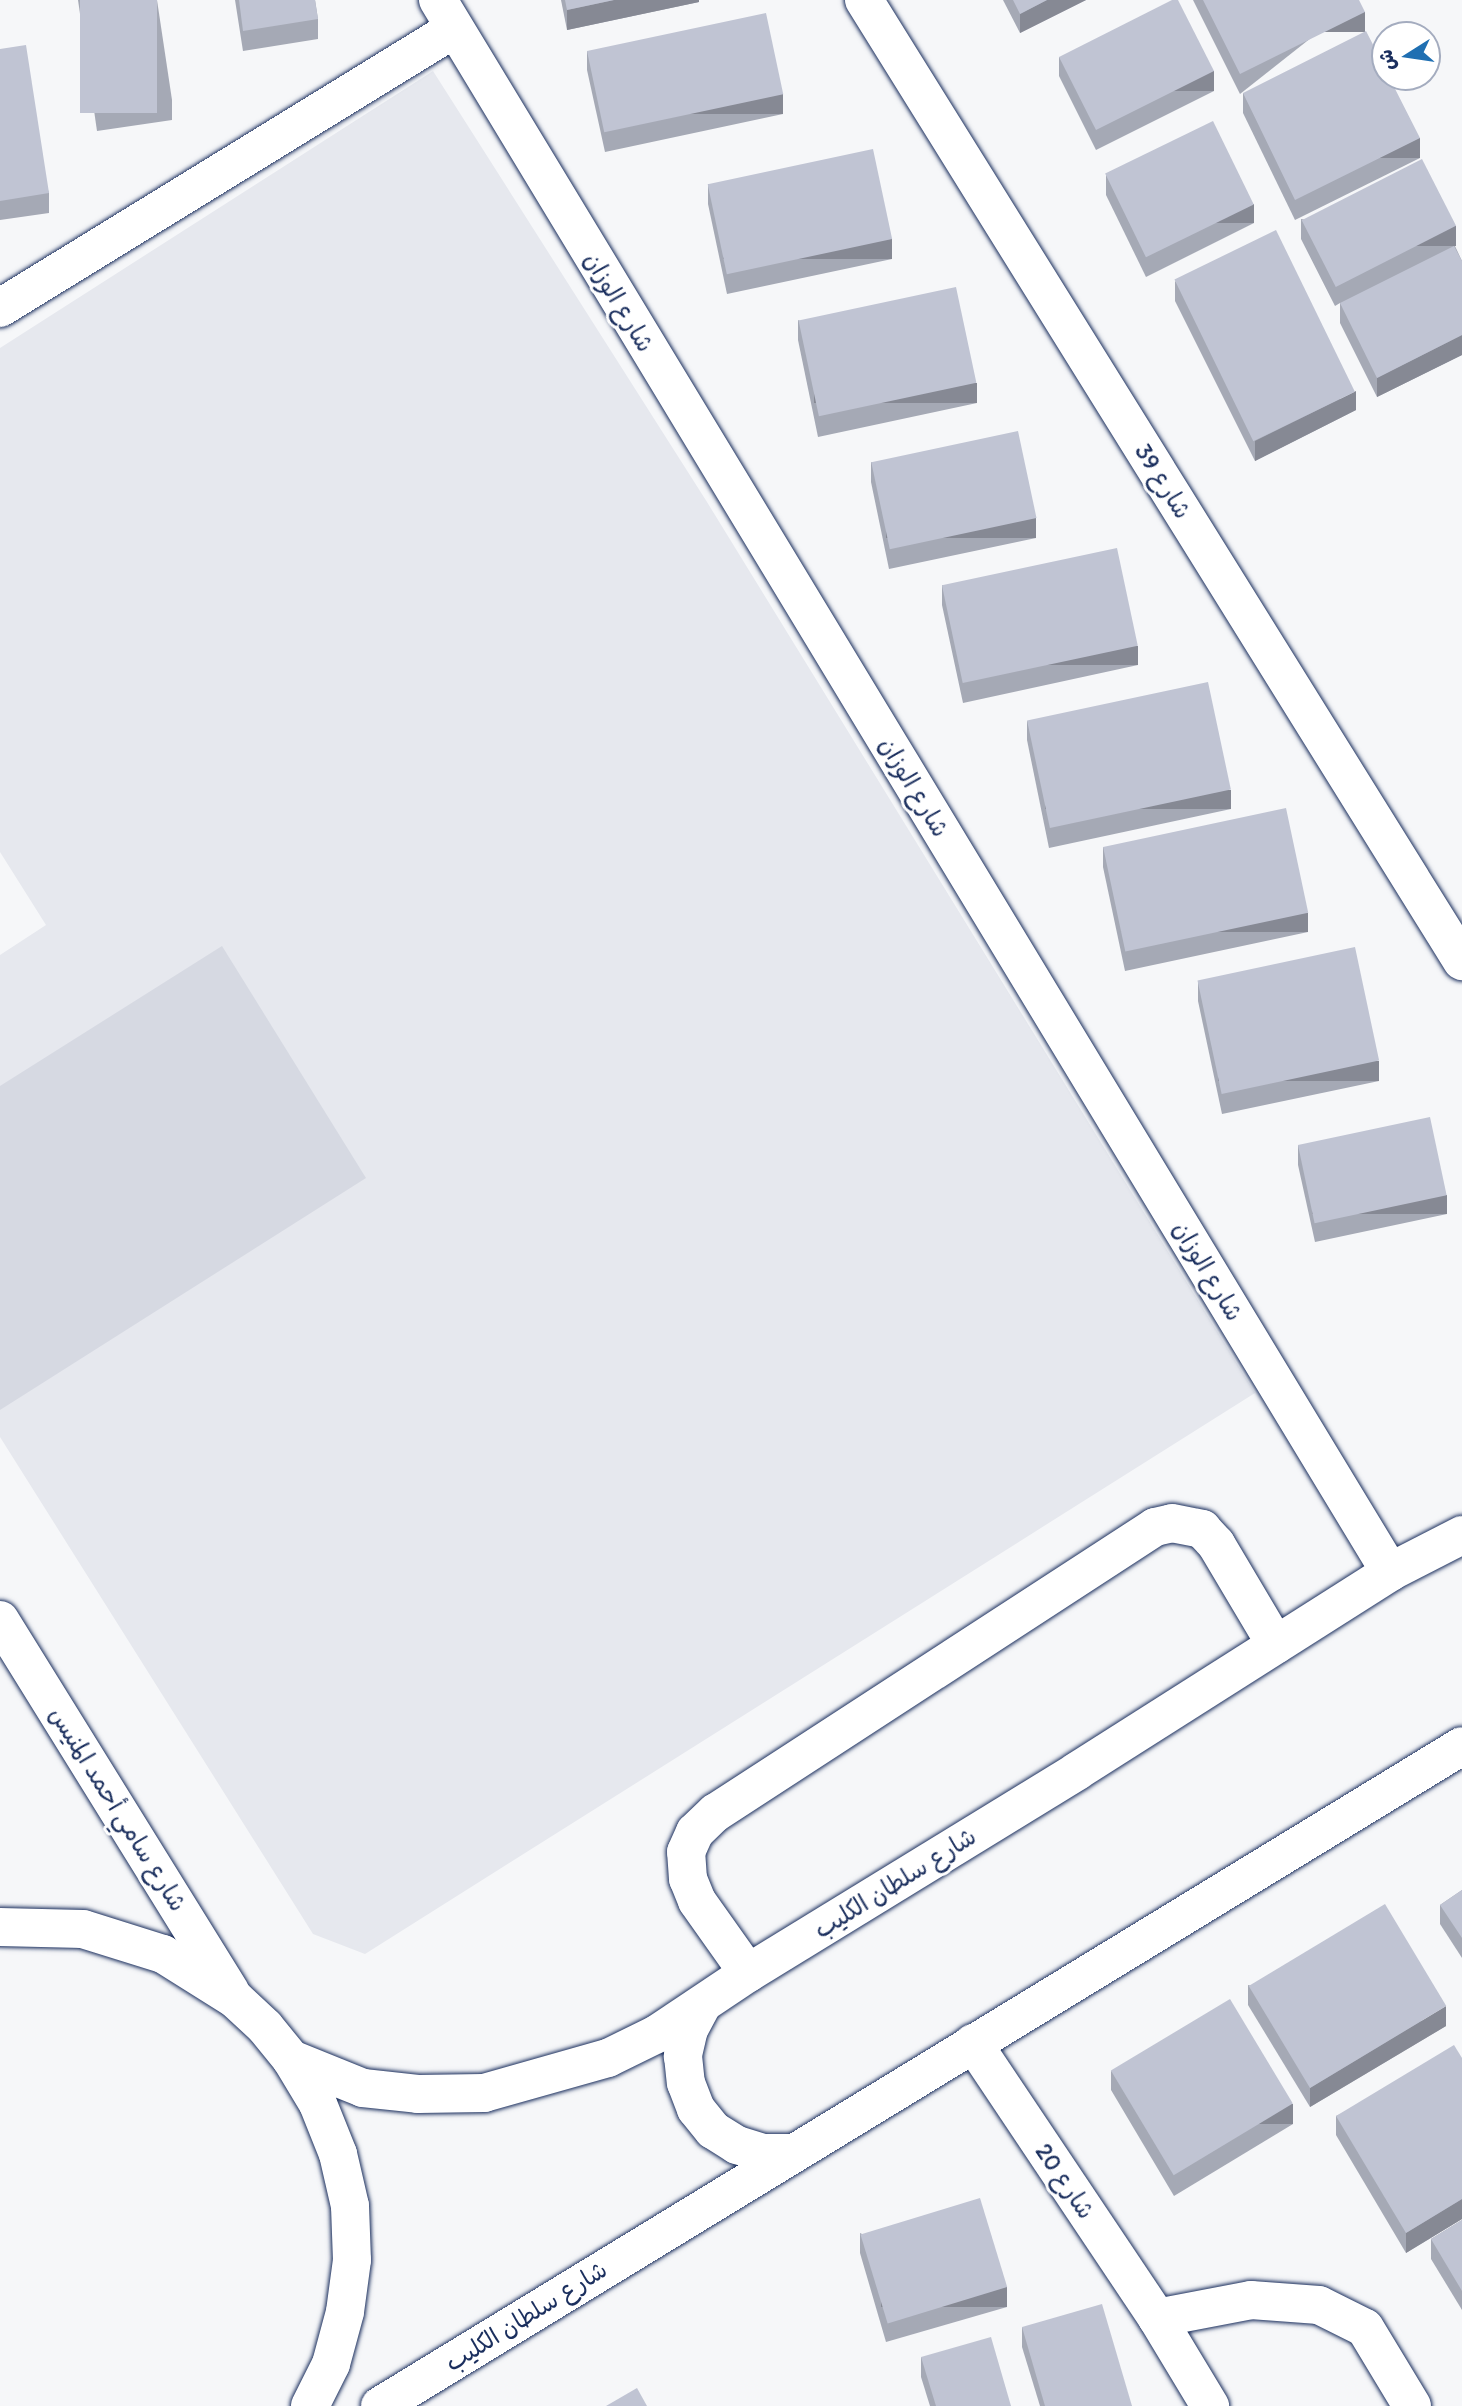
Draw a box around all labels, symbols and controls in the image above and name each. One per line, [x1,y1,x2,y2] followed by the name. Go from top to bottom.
[1371,21,1441,91] north arrow
[1374,47,1400,73] text: ش
[578,247,660,357] street label: شارع الوزان
[1129,438,1197,524] street label: شارع 39
[873,732,955,842] street label: شارع الوزان
[1167,1216,1249,1326] street label: شارع الوزان
[43,1701,193,1917] street label: شارع سامي أحمد المنيس
[809,1822,981,1944] street label: شارع سلطان الكليب
[1029,2138,1101,2224] street label: شارع 20
[440,2255,612,2377] street label: شارع سلطان الكليب

